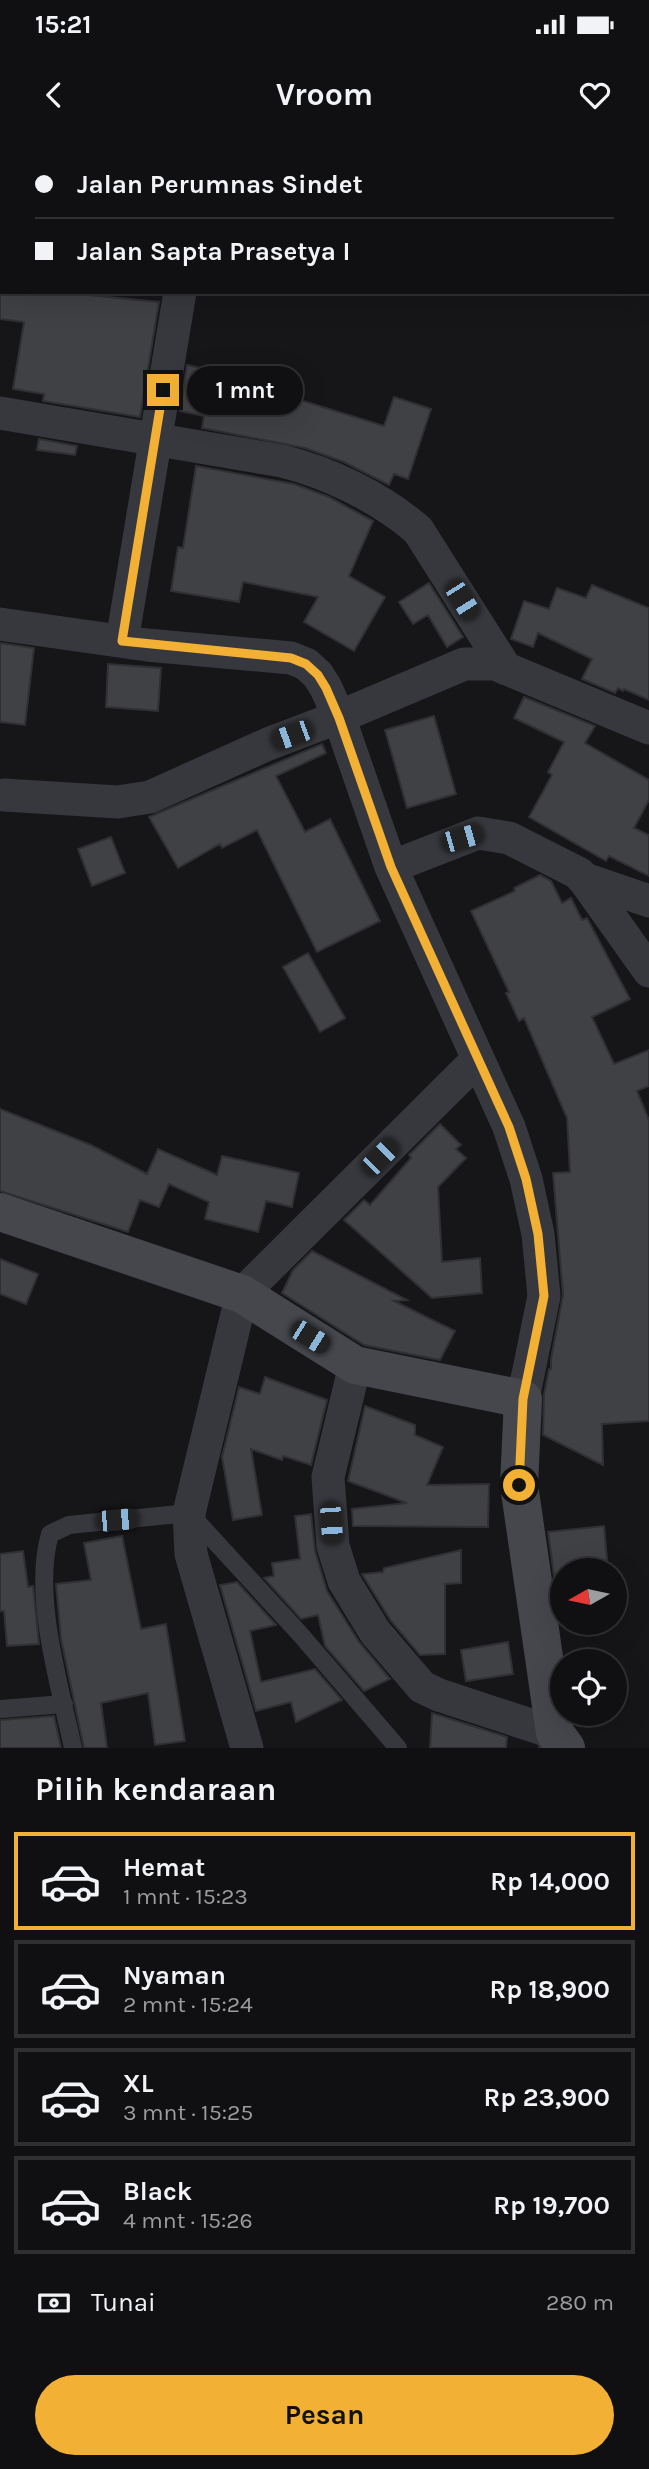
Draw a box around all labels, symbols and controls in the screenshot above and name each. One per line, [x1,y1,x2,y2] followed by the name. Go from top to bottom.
[35,9,91,40] text: 15:21
[35,76,73,114] icon: back
[276,76,373,113] text: Vroom
[576,76,614,114] icon: heart
[77,169,363,200] text: Jalan Perumnas Sindet
[77,236,350,267] text: Jalan Sapta Prasetya I
[188,366,303,414] callout: 1 mnt
[147,374,179,406] route end
[215,377,275,404] text: 1 mnt
[442,577,483,623] car
[269,718,316,752] car
[439,822,486,854] car
[358,1135,403,1179] car
[287,1317,334,1357] car
[503,1469,535,1501] route start
[320,1501,343,1545] car
[96,1508,139,1532] car
[550,1558,626,1634] north arrow
[550,1558,627,1726] map controls
[550,1649,627,1726] button: locate
[35,1771,276,1808] text: Pilih kendaraan
[39,1850,102,1913] icon: car
[123,1852,205,1883] text: Hemat
[490,1866,610,1897] text: Rp 14,000
[123,1883,248,1910] text: 1 mnt · 15:23
[39,1958,102,2021] icon: car
[123,1960,226,1991] text: Nyaman
[489,1974,610,2005] text: Rp 18,900
[123,1991,253,2018] text: 2 mnt · 15:24
[39,2066,102,2129] icon: car
[123,2068,154,2099] text: XL
[484,2082,610,2113] text: Rp 23,900
[123,2099,253,2126] text: 3 mnt · 15:25
[39,2174,102,2237] icon: car
[123,2176,192,2207] text: Black
[493,2190,610,2221] text: Rp 19,700
[123,2207,253,2234] text: 4 mnt · 15:26
[35,2284,73,2322] icon: cash
[91,2287,156,2318] text: Tunai
[546,2289,614,2316] text: 280 m
[35,2375,614,2455] button: Pesan

